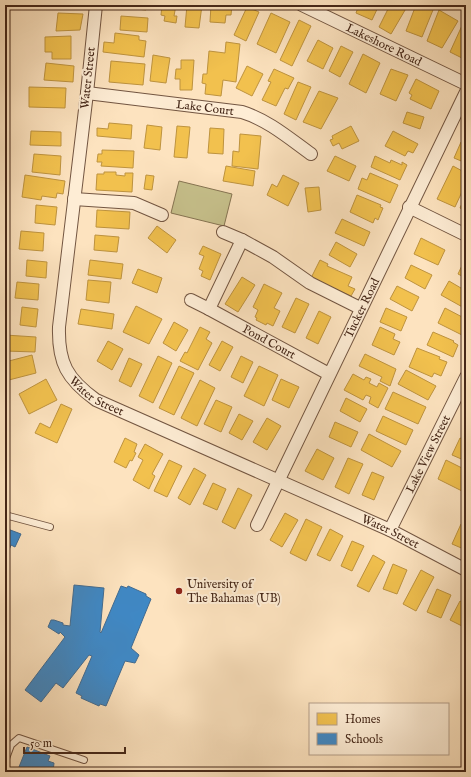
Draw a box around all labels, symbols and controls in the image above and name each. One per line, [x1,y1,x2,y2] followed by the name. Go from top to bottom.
[344,20,425,69] street label: Lakeshore Road
[77,46,99,110] street label: Water Street
[175,97,235,118] street label: Lake Court
[341,275,383,341] street label: Tucker Road
[240,321,298,362] street label: Pond Court
[66,373,126,419] street label: Water Street
[402,412,453,495] street label: Lake View Street
[359,511,422,552] street label: Water Street
[187,577,281,606] place label: University of The Bahamas (UB)
[174,586,184,596] marker: University of The Bahamas (UB)
[309,703,449,755] legend
[345,712,381,727] text: Homes
[24,729,125,755] scale bar
[345,732,383,747] text: Schools
[30,736,52,751] text: 50 m

